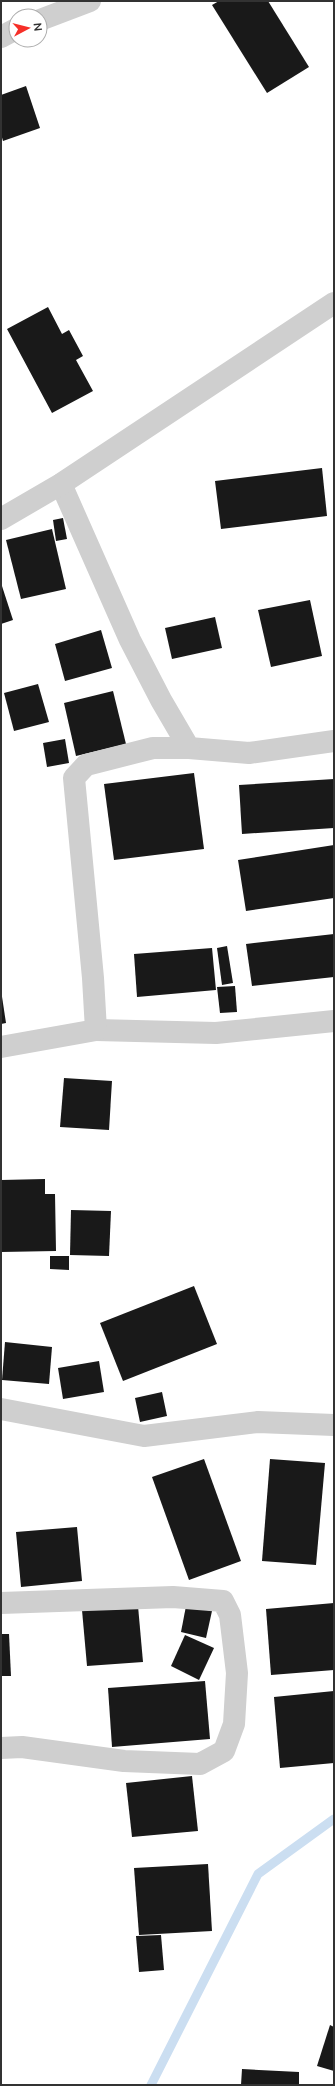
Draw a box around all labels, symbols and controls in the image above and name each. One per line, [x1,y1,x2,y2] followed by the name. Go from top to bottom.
[8,8,48,48] north arrow
[30,22,45,32] text: N

